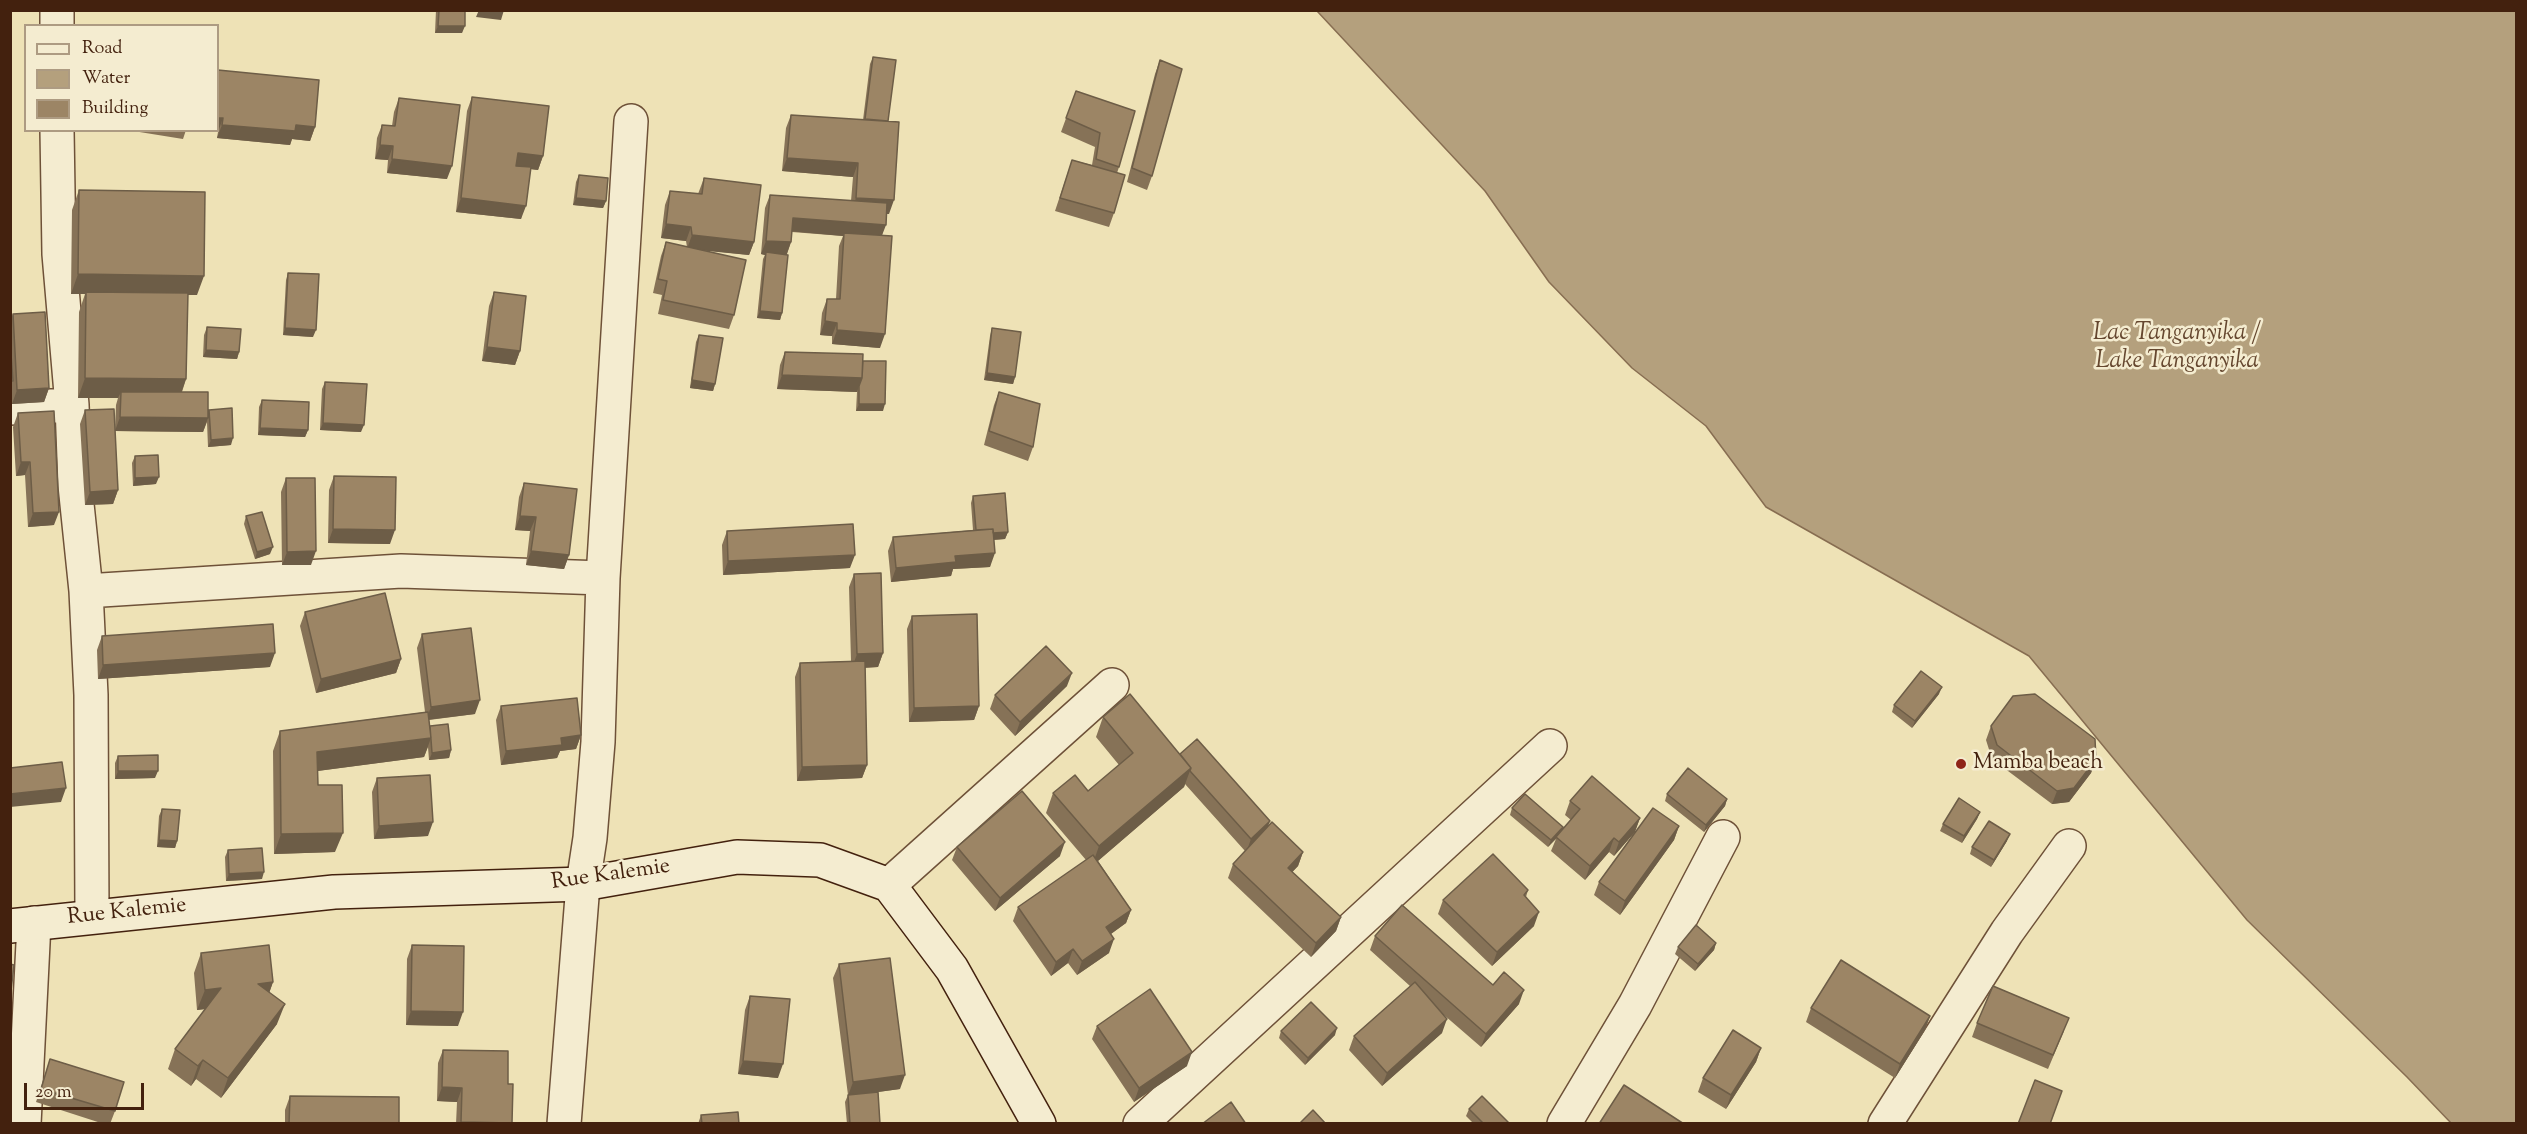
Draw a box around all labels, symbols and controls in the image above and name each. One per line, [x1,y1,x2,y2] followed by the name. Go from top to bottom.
[24,24,219,132] legend
[82,36,122,62] text: Road
[82,66,130,92] text: Water
[82,96,148,122] text: Building
[2093,321,2261,377] water label: Lac Tanganyika / Lake Tanganyika
[1973,751,2103,777] place label: Mamba beach
[1954,757,1968,771] marker: Mamba beach
[550,855,672,897] street label: Rue Kalemie
[66,894,188,932] street label: Rue Kalemie
[27,1071,147,1109] scale bar
[35,1080,72,1106] text: 20 m

